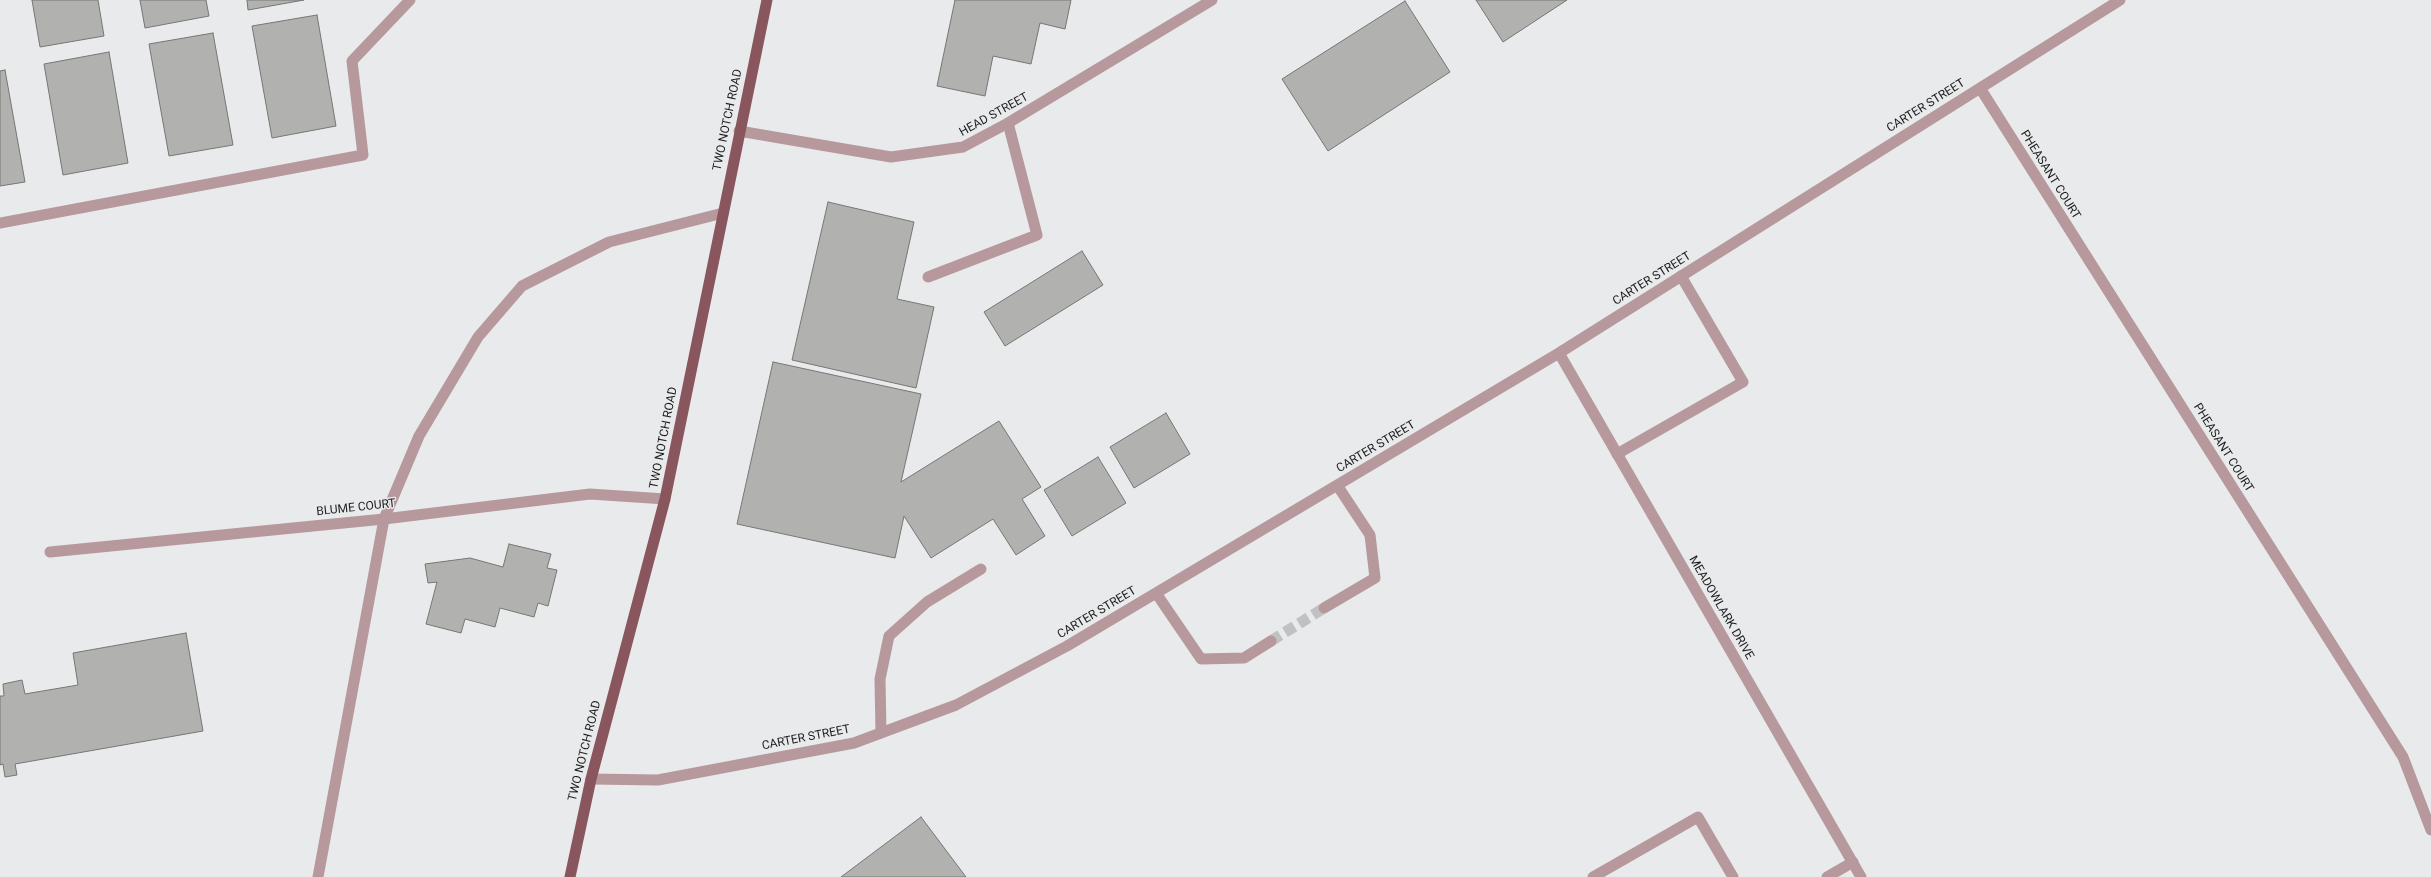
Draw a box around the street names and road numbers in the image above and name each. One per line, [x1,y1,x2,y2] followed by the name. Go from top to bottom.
[710,68,746,172] street label: TWO NOTCH ROAD
[1884,76,1968,136] street label: CARTER STREET
[957,90,1031,140] street label: HEAD STREET
[2017,128,2083,222] street label: PHEASANT COURT
[1610,249,1694,309] street label: CARTER STREET
[647,386,681,490] street label: TWO NOTCH ROAD
[2190,401,2256,495] street label: PHEASANT COURT
[1334,418,1418,476] street label: CARTER STREET
[316,497,396,519] street label: BLUME COURT
[1685,554,1757,662] street label: MEADOWLARK DRIVE
[1055,584,1139,642] street label: CARTER STREET
[566,699,604,803] street label: TWO NOTCH ROAD
[761,722,851,754] street label: CARTER STREET

